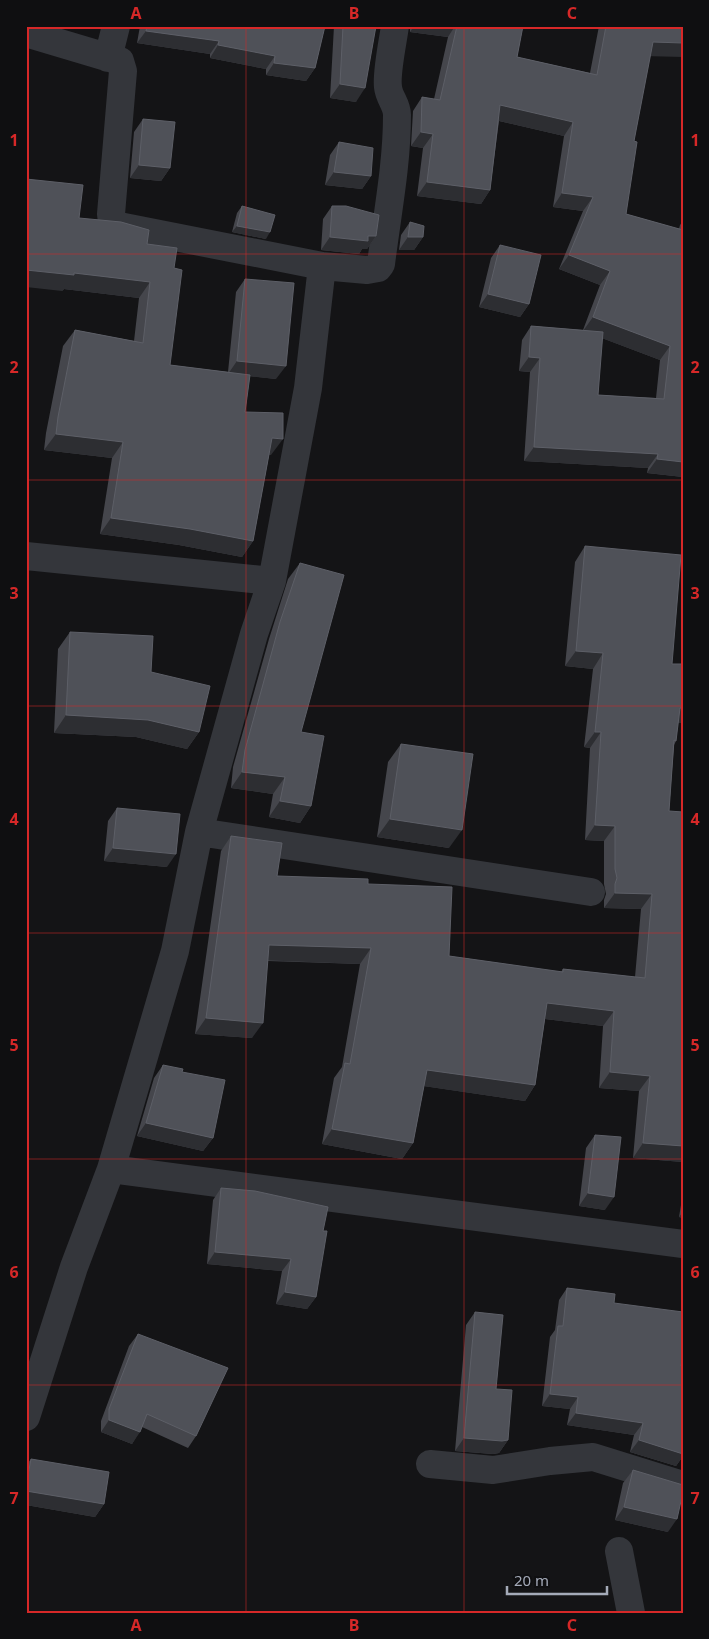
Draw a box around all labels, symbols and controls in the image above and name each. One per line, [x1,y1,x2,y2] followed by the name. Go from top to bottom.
[130,2,142,24] text: A
[349,2,359,24] text: B
[567,2,577,24] text: C
[9,129,19,151] text: 1
[690,129,700,151] text: 1
[9,356,19,378] text: 2
[690,356,700,378] text: 2
[9,582,19,604] text: 3
[690,582,700,604] text: 3
[9,808,19,830] text: 4
[690,808,700,830] text: 4
[9,1034,19,1056] text: 5
[690,1034,700,1056] text: 5
[9,1261,19,1283] text: 6
[690,1261,700,1283] text: 6
[9,1487,19,1509] text: 7
[690,1487,700,1509] text: 7
[507,1564,606,1596] scale bar
[514,1570,549,1590] text: 20 m
[130,1614,142,1636] text: A
[349,1614,359,1636] text: B
[567,1614,577,1636] text: C

